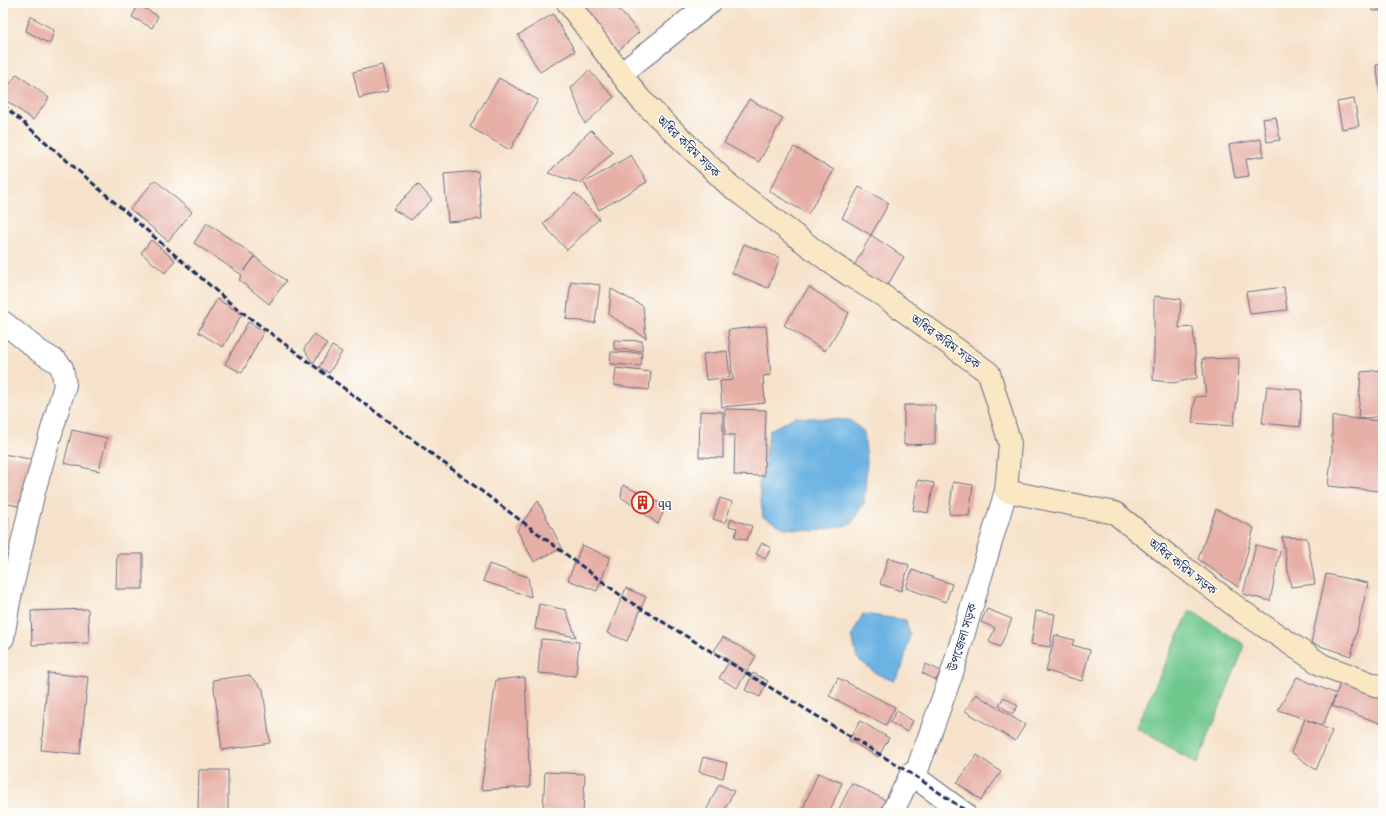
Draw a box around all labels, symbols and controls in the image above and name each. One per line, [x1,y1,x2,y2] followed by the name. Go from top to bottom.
[652,110,726,182] street label: অধির করিম সড়ক
[906,309,985,374] street label: অধির করিম সড়ক
[629,489,655,515] building icon: qq
[658,493,672,512] place label: qq
[1144,533,1222,600] street label: অধির করিম সড়ক
[943,600,982,674] street label: উপজেলা সড়ক

